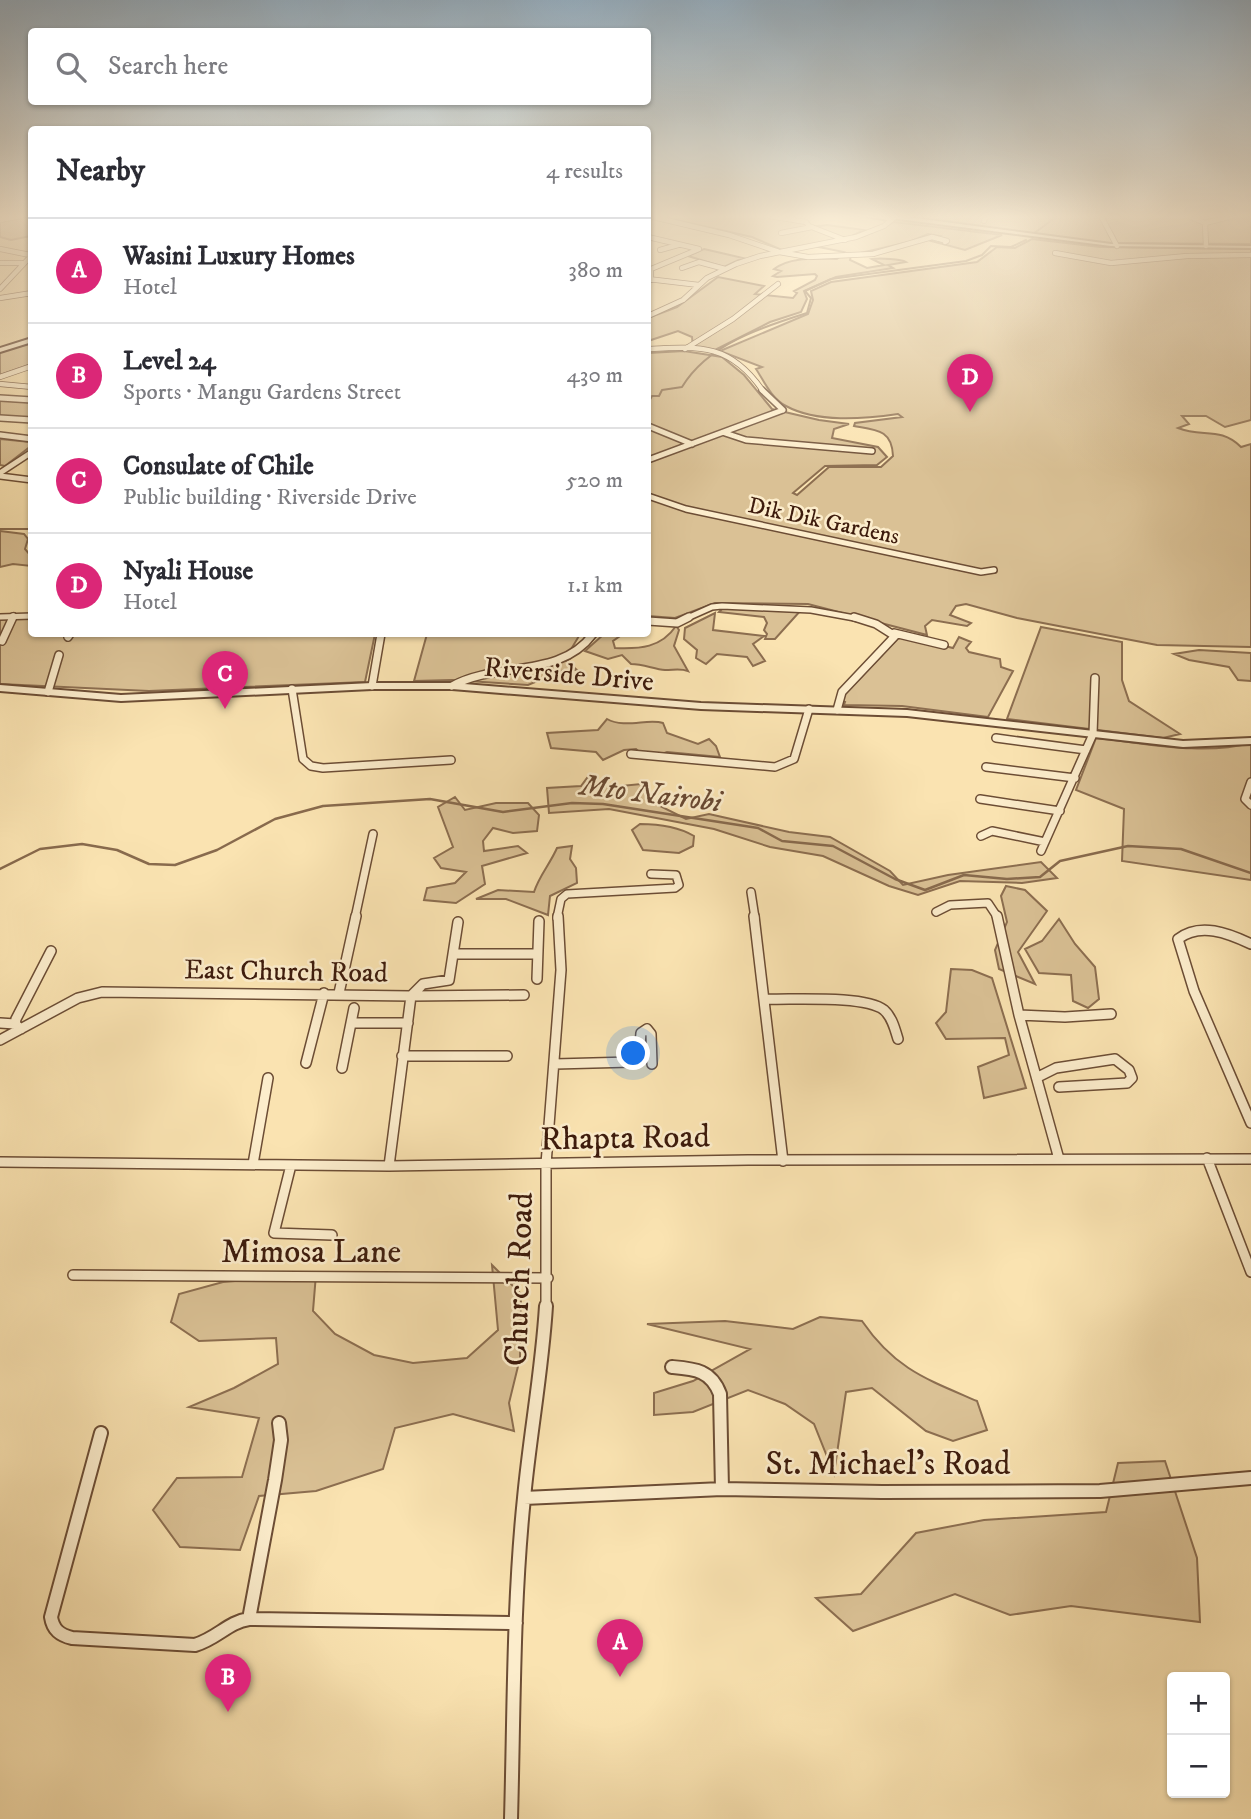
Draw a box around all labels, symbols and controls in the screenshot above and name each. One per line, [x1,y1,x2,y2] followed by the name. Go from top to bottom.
[28,28,651,105] search box
[52,48,90,86] icon: search
[108,50,228,83] text: Search here
[56,153,145,190] text: Nearby
[546,157,623,186] text: 4 results
[123,240,355,273] text: Wasini Luxury Homes
[72,256,86,285] text: A
[568,256,623,285] text: 380 m
[123,273,177,302] text: Hotel
[123,345,216,378] text: Level 24
[947,354,993,412] pin: D
[72,361,86,390] text: B
[567,361,623,390] text: 430 m
[123,378,401,407] text: Sports · Mangu Gardens Street
[123,450,314,483] text: Consulate of Chile
[71,466,87,495] text: C
[566,466,623,495] text: 520 m
[123,483,417,512] text: Public building · Riverside Drive
[745,491,902,552] street label: Dik Dik Gardens
[123,555,253,588] text: Nyali House
[70,571,88,600] text: D
[567,571,623,600] text: 1.1 km
[123,588,177,617] text: Hotel
[482,650,655,699] street label: Riverside Drive
[202,651,248,709] pin: C
[576,767,726,822] water label: Mto Nairobi
[184,952,388,991] street label: East Church Road
[616,1036,650,1070] your location
[540,1117,711,1160] street label: Rhapta Road
[496,1191,543,1367] street label: Church Road
[221,1232,401,1273] street label: Mimosa Lane
[766,1444,1011,1485] street label: St. Michael's Road
[597,1619,643,1677] pin: A
[205,1654,251,1712] pin: B
[1167,1672,1230,1798] map controls
[1167,1672,1230,1735] button: +
[1167,1735,1230,1798] button: −

